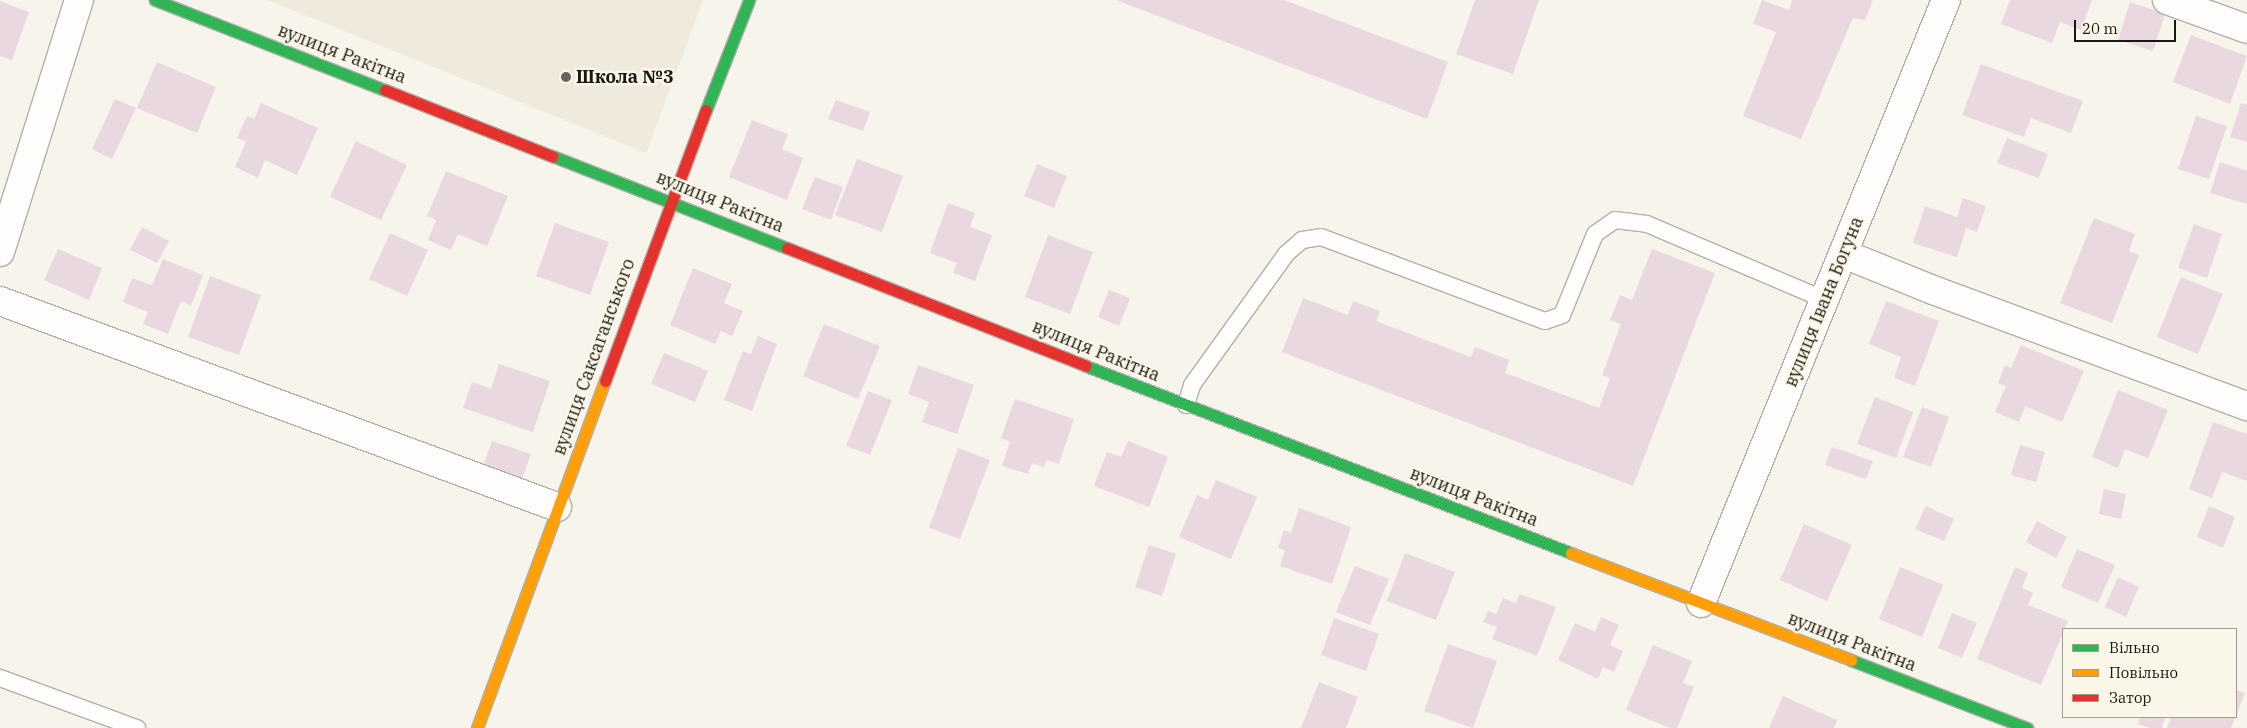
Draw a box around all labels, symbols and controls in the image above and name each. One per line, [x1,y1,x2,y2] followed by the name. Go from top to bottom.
[2077,10,2180,42] scale bar
[2082,19,2118,38] text: 20 m
[275,20,409,88] street label: вулиця Ракітна
[576,66,674,88] place label: Школа №3
[560,71,572,83] marker: Школа №3
[653,167,787,237] street label: вулиця Ракітна
[1780,214,1868,390] street label: вулиця Івана Богуна
[548,256,640,458] street label: вулиця Саксаганського
[1029,316,1163,386] street label: вулиця Ракітна
[1407,463,1541,531] street label: вулиця Ракітна
[1785,608,1919,676] street label: вулиця Ракітна
[2062,628,2237,718] legend
[2109,638,2159,657] text: Вільно
[2109,663,2178,682] text: Повільно
[2109,688,2152,707] text: Затор

